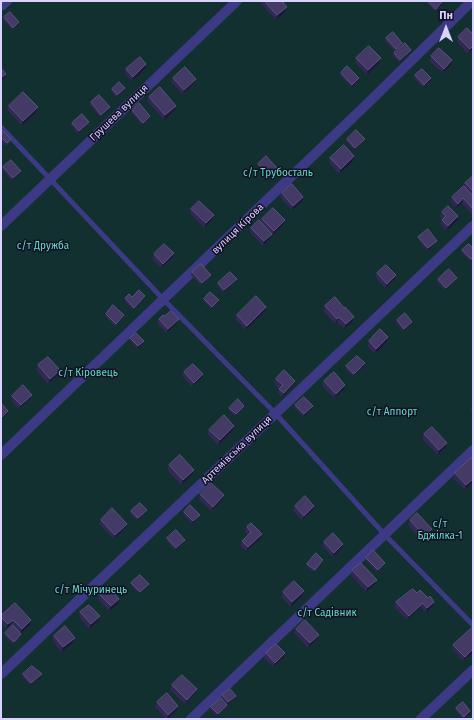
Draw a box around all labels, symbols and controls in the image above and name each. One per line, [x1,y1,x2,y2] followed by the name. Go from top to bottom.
[426,8,466,48] north arrow
[439,9,453,22] text: Пн
[87,82,151,144] street label: Грушева вулиця
[243,167,313,179] park label: с/т Трубосталь
[210,201,266,257] street label: вулиця Кірова
[17,240,69,252] park label: с/т Дружба
[58,367,118,379] park label: с/т Кіровець
[367,406,417,418] park label: с/т Аппорт
[199,413,275,487] street label: Артемівська вулиця
[417,518,463,542] park label: с/т Бджілка-1
[55,584,127,596] park label: с/т Мічуринець
[297,607,357,619] park label: с/т Садівник

